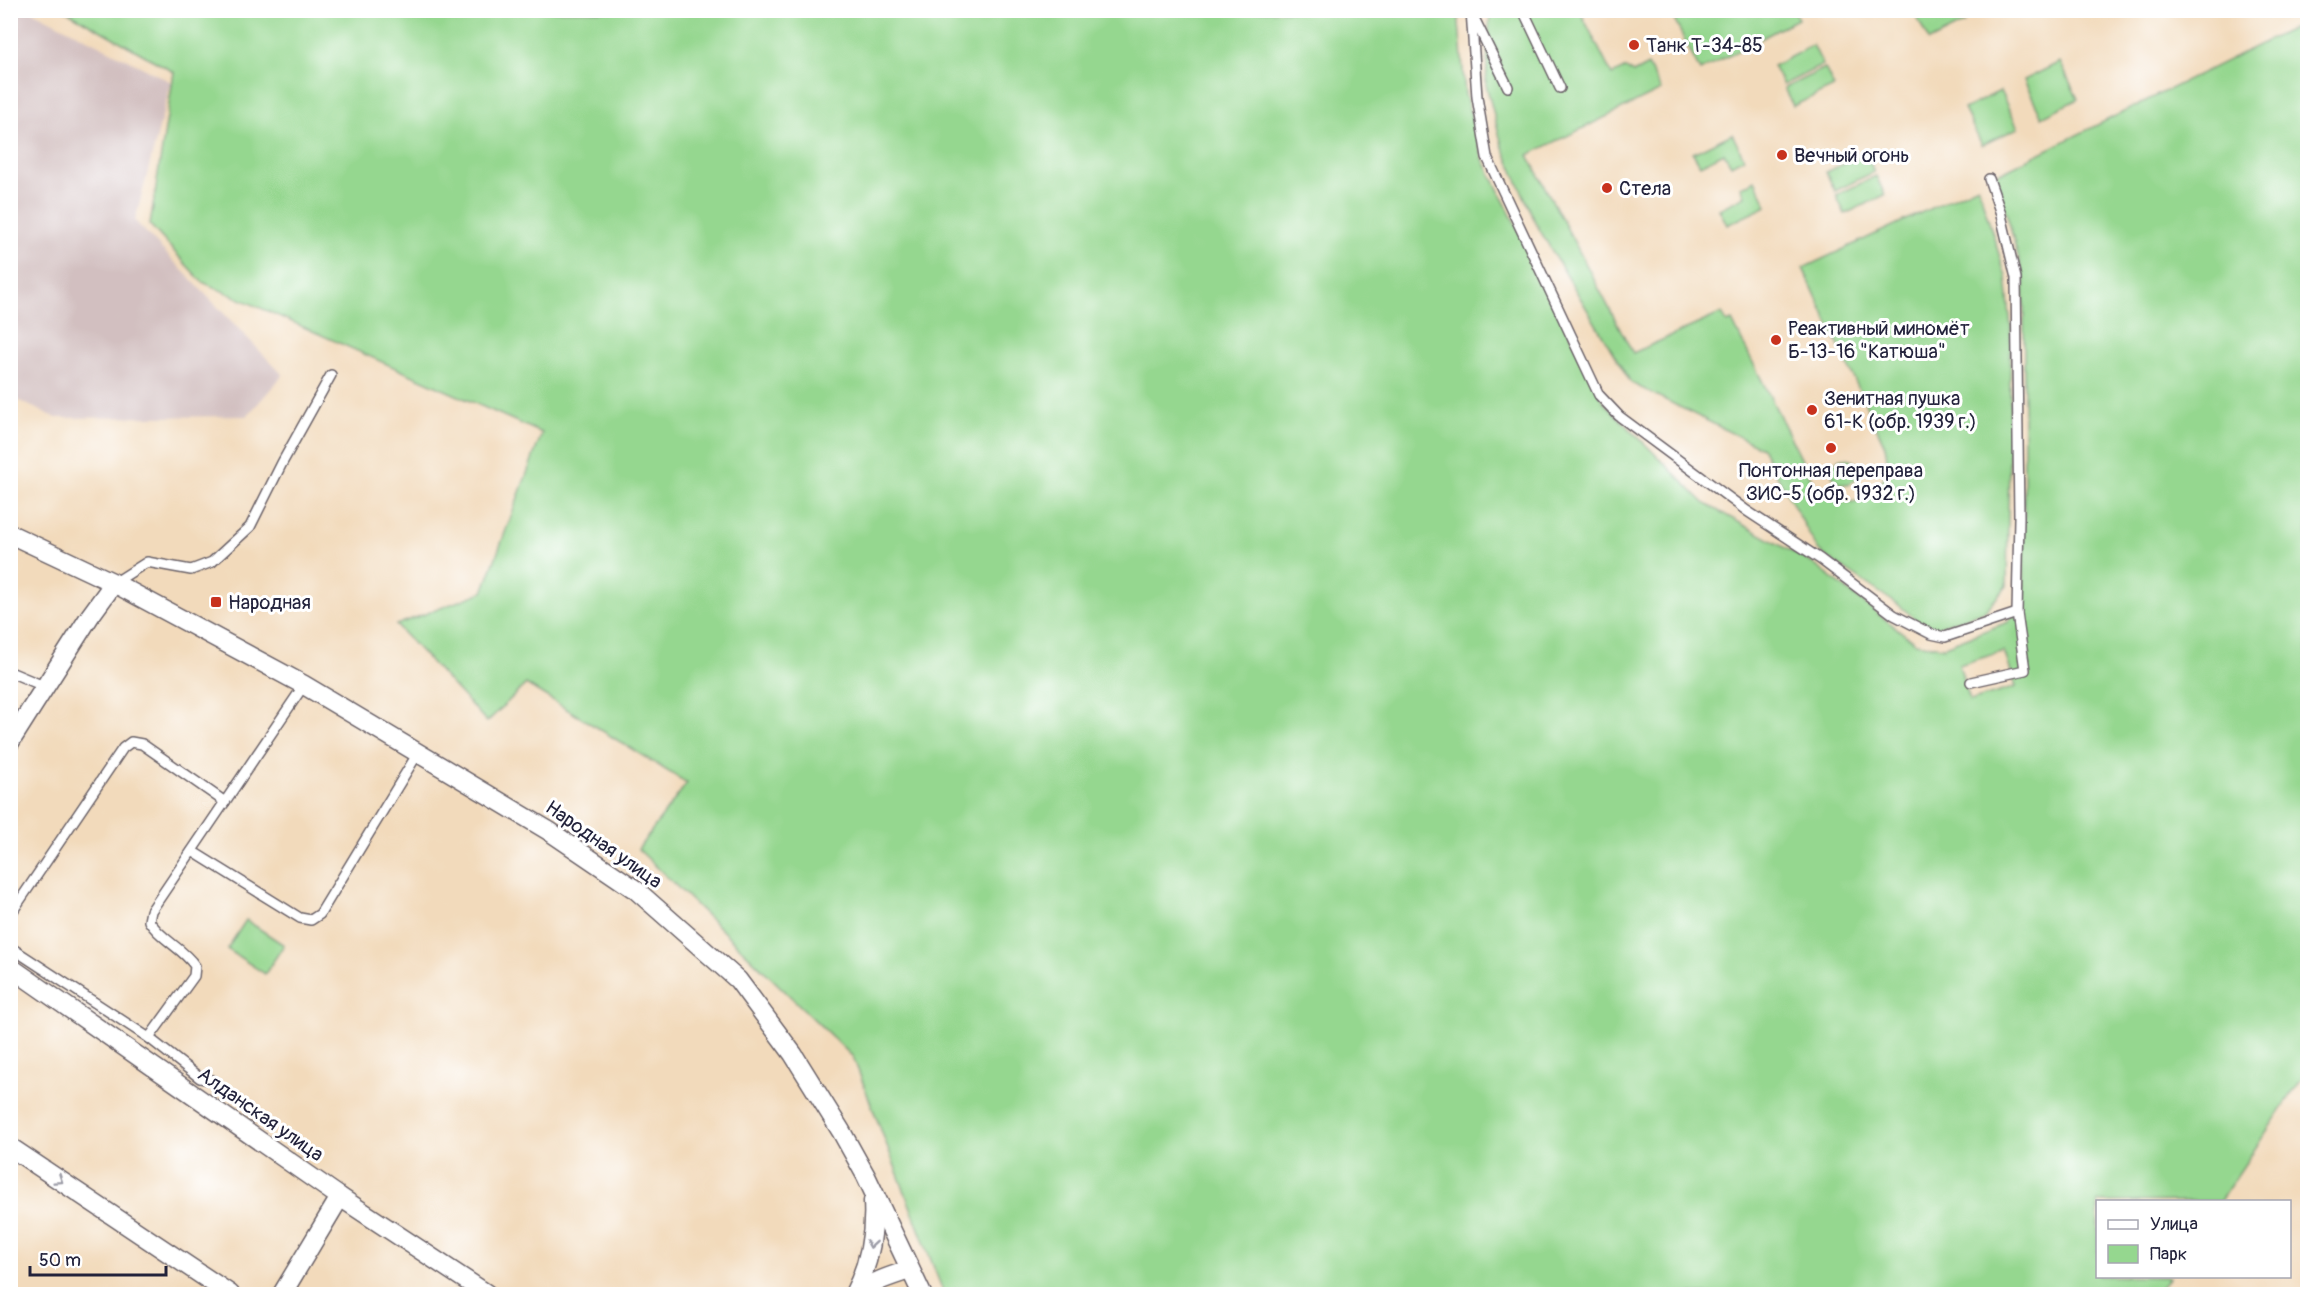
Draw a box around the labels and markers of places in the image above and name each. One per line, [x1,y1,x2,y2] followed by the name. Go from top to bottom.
[1646,33,1763,58] place label: Танк Т-34-85
[1627,38,1641,52] marker: Танк Т-34-85
[1794,143,1910,168] place label: Вечный огонь
[1775,148,1789,162] marker: Вечный огонь
[1619,176,1671,201] place label: Стела
[1600,181,1614,195] marker: Стела
[1788,316,1970,364] place label: Реактивный миномёт Б-13-16 "Катюша"
[1769,333,1783,347] marker: Реактивный миномёт Б-13-16 "Катюша"
[1824,386,1977,434] place label: Зенитная пушка 61-К (обр. 1939 г.)
[1805,403,1819,417] marker: Зенитная пушка 61-К (обр. 1939 г.)
[1824,441,1838,455] marker: Понтонная переправа ЗИС-5 (обр. 1932 г.)
[1739,458,1923,506] place label: Понтонная переправа ЗИС-5 (обр. 1932 г.)
[228,590,311,615] place label: Народная
[209,595,223,609] marker: Народная

